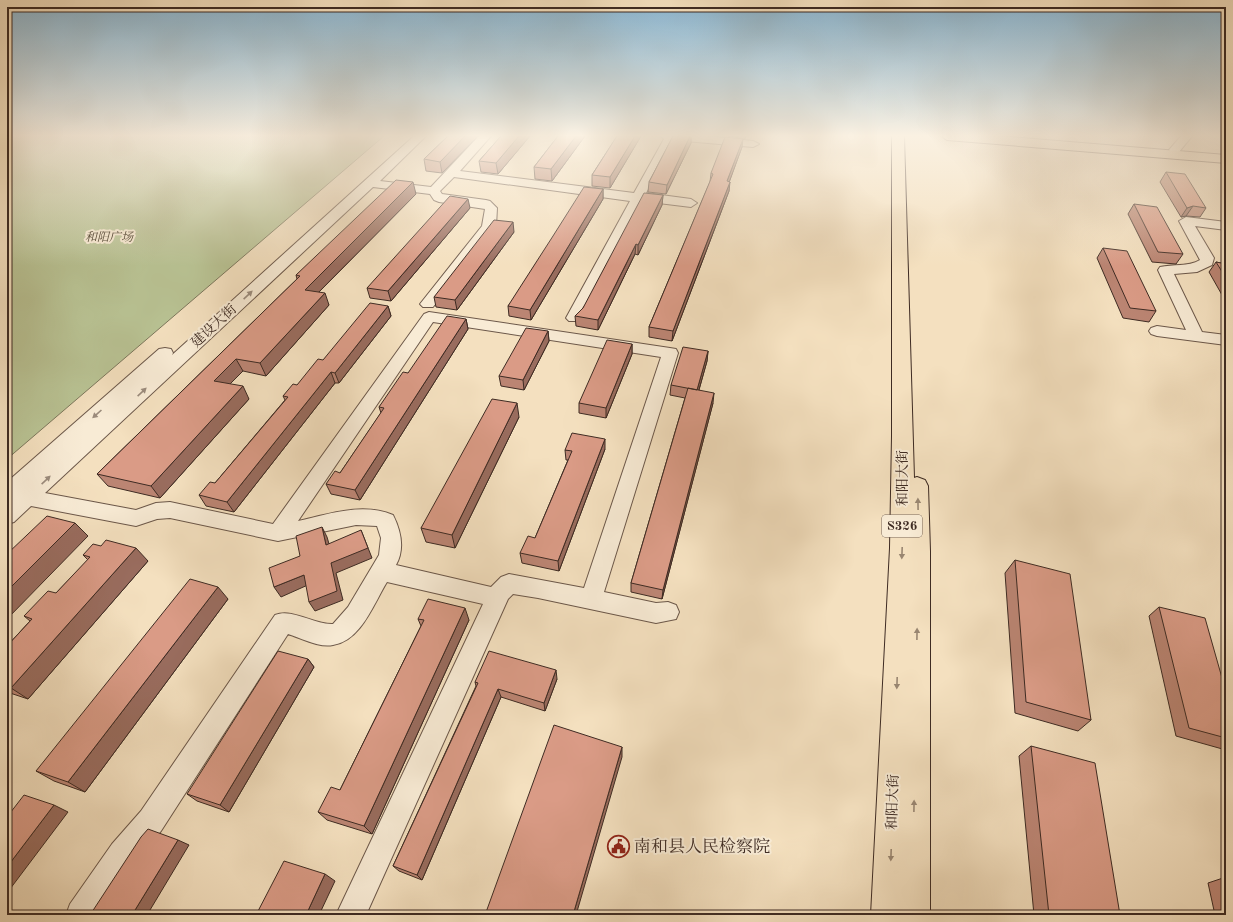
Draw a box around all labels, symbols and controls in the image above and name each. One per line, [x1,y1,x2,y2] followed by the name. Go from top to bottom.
[85,230,134,244] park label: 和阳广场
[243,290,253,299] one-way arrow
[188,301,239,350] street label: 建设大街
[137,387,147,397] one-way arrow
[91,410,102,419] one-way arrow
[895,450,910,506] street label: 和阳大街
[41,475,51,485] one-way arrow
[914,498,921,510] one-way arrow
[882,515,922,537] road number: S326
[899,547,905,560] one-way arrow
[913,628,920,640] one-way arrow
[894,677,900,690] one-way arrow
[884,774,901,830] street label: 和阳大街
[910,800,917,812] one-way arrow
[606,834,632,860] public building icon: 南和县人民检察院
[634,837,770,856] place label: 南和县人民检察院
[888,849,894,862] one-way arrow

